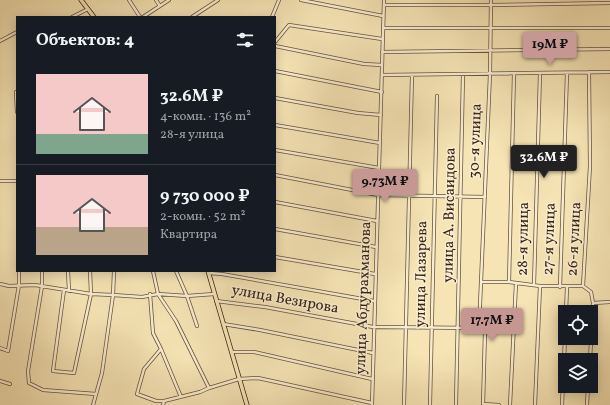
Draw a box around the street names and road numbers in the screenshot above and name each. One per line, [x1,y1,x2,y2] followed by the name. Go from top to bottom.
[464,103,488,179] street label: 30-я улица
[438,147,462,283] street label: улица А. Висаидова
[563,201,587,277] street label: 26-я улица
[513,202,535,276] street label: 28-я улица
[538,202,562,276] street label: 27-я улица
[411,220,433,328] street label: улица Лазарева
[351,221,377,375] street label: улица Абдурахманова
[230,280,340,320] street label: улица Везирова

